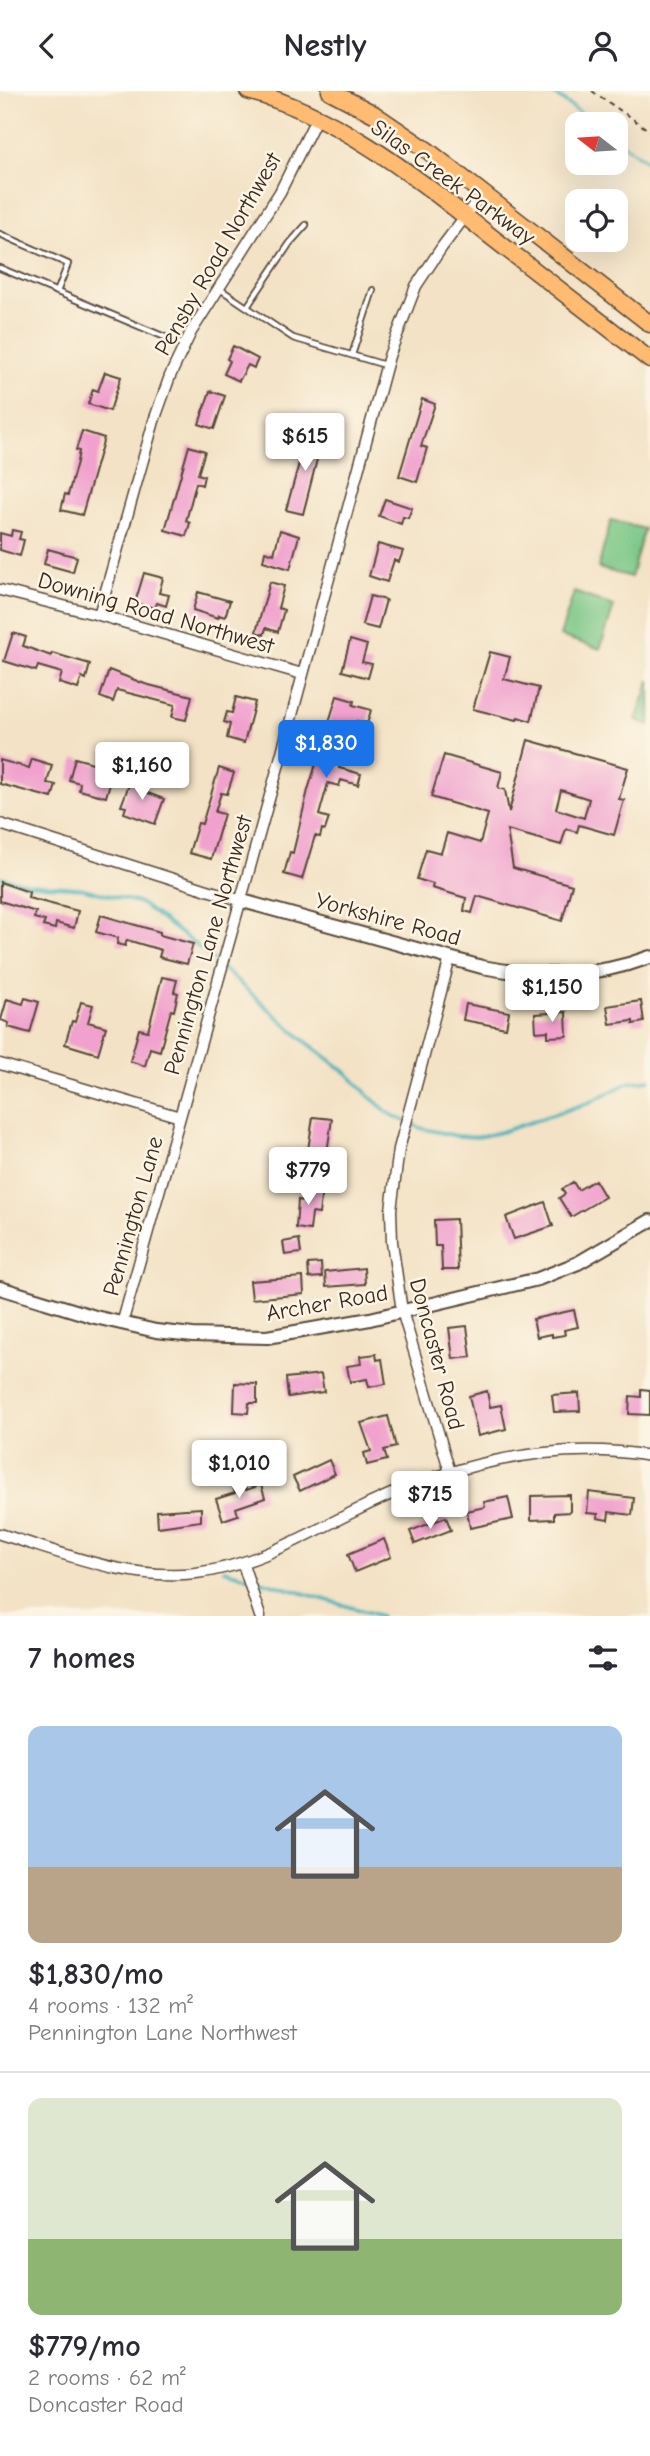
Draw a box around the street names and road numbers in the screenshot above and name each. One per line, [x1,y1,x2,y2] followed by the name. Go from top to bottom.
[366,113,541,251] street label: Silas Creek Parkway
[149,147,288,360] street label: Pensby Road Northwest
[35,566,279,660] street label: Downing Road Northwest
[158,811,258,1078] street label: Pennington Lane Northwest
[312,887,464,951] street label: Yorkshire Road
[97,1133,169,1299] street label: Pennington Lane
[404,1275,470,1433] street label: Doncaster Road
[264,1279,390,1327] street label: Archer Road

